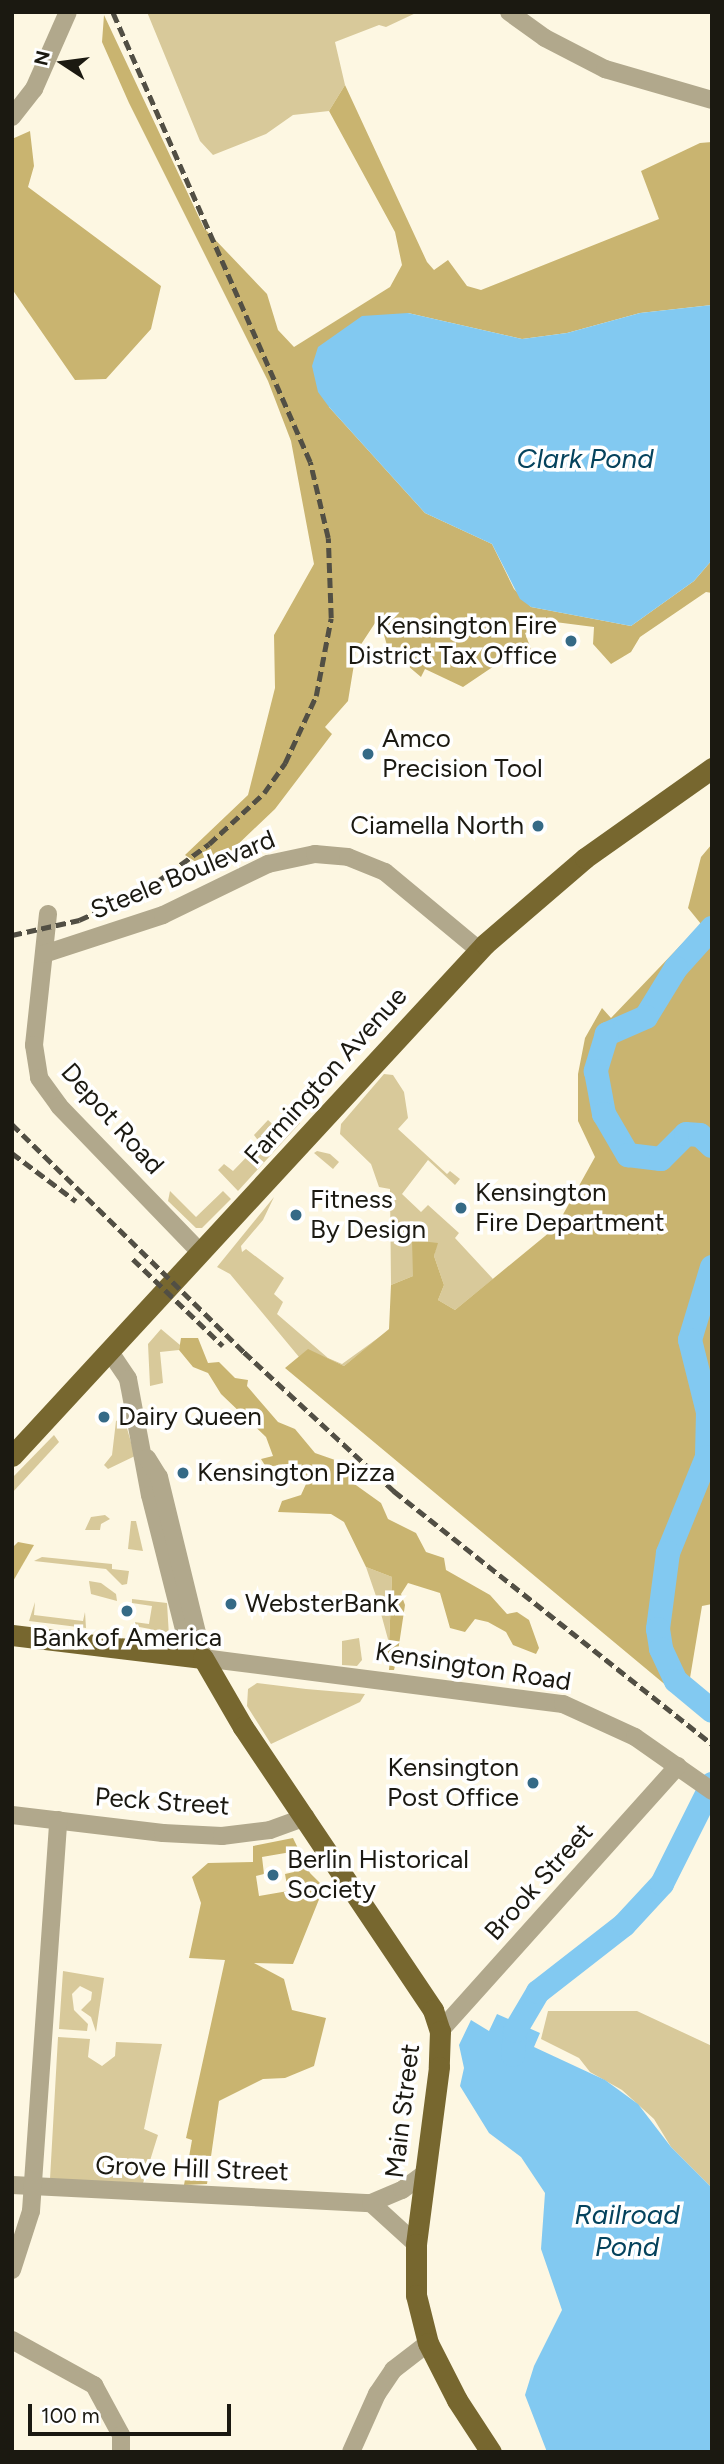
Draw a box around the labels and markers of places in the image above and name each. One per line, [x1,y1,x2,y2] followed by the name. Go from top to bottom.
[348,610,557,672] place label: Kensington Fire District Tax Office
[563,633,579,649] marker: Kensington Fire District Tax Office
[382,723,543,784] place label: Amco Precision Tool
[360,746,376,762] marker: Amco Precision Tool
[350,810,524,842] place label: Ciamella North
[530,818,546,834] marker: Ciamella North
[475,1177,665,1238] place label: Kensington Fire Department
[310,1184,426,1246] place label: Fitness By Design
[453,1200,469,1216] marker: Kensington Fire Department
[288,1207,304,1223] marker: Fitness By Design
[118,1401,262,1433] place label: Dairy Queen
[96,1409,112,1425] marker: Dairy Queen
[197,1457,395,1489] place label: Kensington Pizza
[175,1465,191,1481] marker: Kensington Pizza
[245,1588,399,1620] place label: WebsterBank
[223,1596,239,1612] marker: WebsterBank
[119,1603,135,1619] marker: Bank of America
[32,1622,222,1654] place label: Bank of America
[387,1752,519,1814] place label: Kensington Post Office
[525,1775,541,1791] marker: Kensington Post Office
[287,1844,469,1906] place label: Berlin Historical Society
[265,1867,281,1883] marker: Berlin Historical Society

